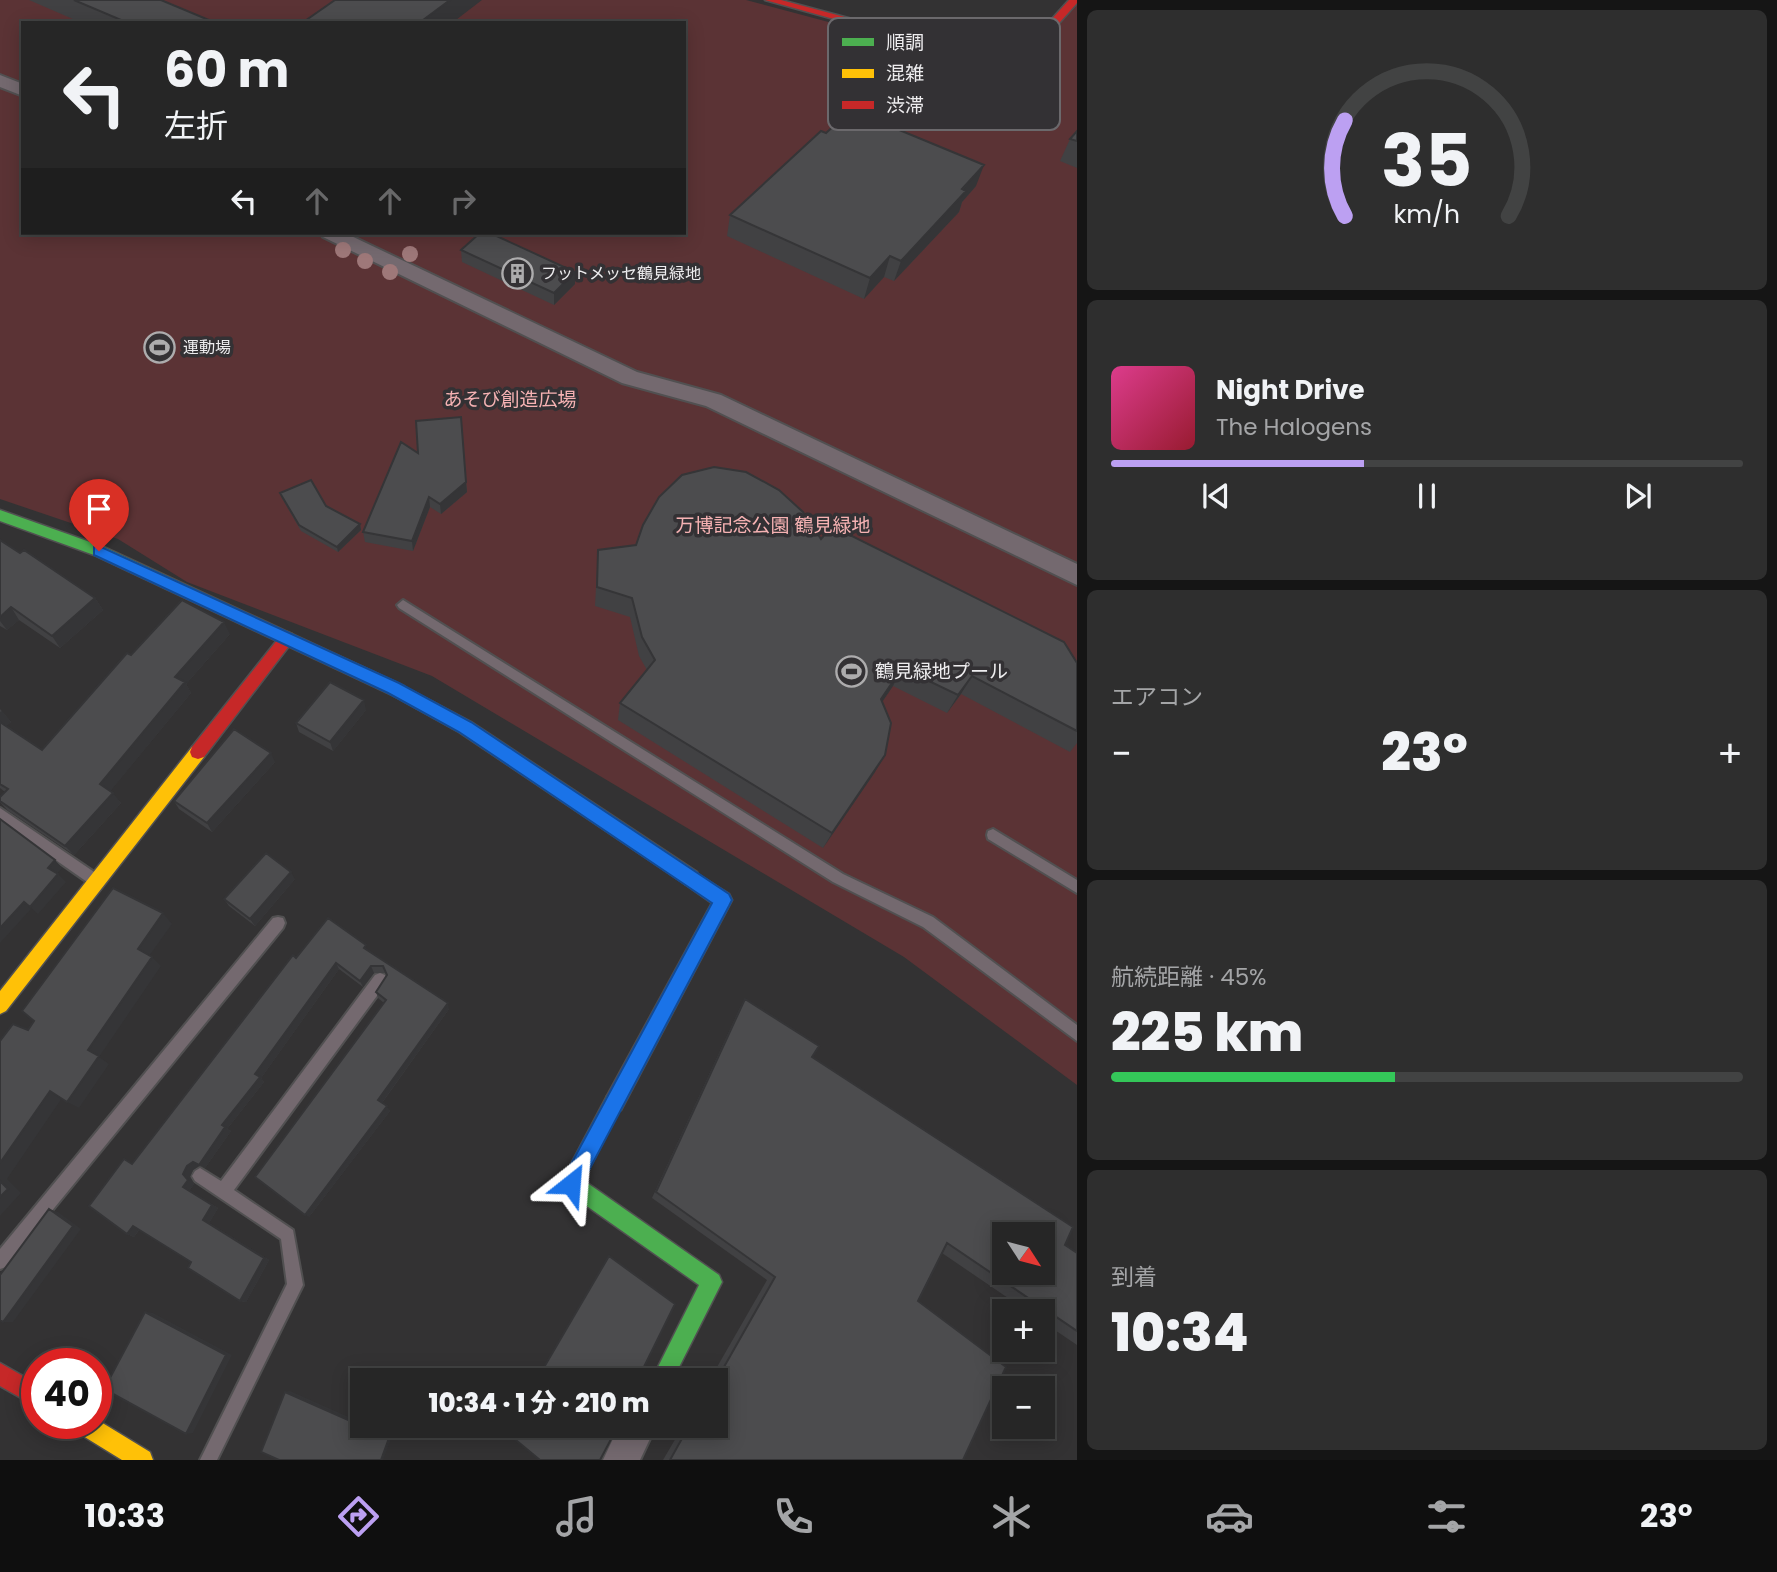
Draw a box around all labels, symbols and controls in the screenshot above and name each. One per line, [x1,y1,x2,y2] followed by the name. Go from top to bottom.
[828,18,1060,130] legend
[886,29,924,56] text: 順調
[164,36,289,104] text: 60 m
[49,49,140,140] icon: left
[886,60,924,87] text: 混雑
[886,92,924,119] text: 渋滞
[164,103,228,148] text: 左折
[1381,110,1473,211] text: 35
[225,182,263,220] icon: left
[298,182,336,220] icon: ahead
[371,182,409,220] icon: ahead
[444,182,482,220] icon: right
[1394,197,1460,232] text: km/h
[501,256,535,290] building icon: フットメッセ鶴見緑地
[541,262,701,285] place label: フットメッセ鶴見緑地
[143,330,177,364] sports icon: 運動場
[183,336,231,359] place label: 運動場
[1216,372,1364,408] text: Night Drive
[443,386,577,413] park label: あそび創造広場
[1216,411,1372,443] text: The Halogens
[1197,477,1235,515] icon: previous
[1408,477,1446,515] icon: pause
[1619,477,1657,515] icon: next
[69,479,129,551] pin
[80,490,118,528] icon: arrive
[675,512,871,539] park label: 万博記念公園 鶴見緑地
[835,654,869,688] sports icon: 鶴見緑地プール
[875,658,1008,685] place label: 鶴見緑地プール
[1111,681,1203,713] text: エアコン
[1381,716,1468,789] text: 23°
[1111,727,1132,780] text: −
[1717,727,1743,780] text: +
[1111,961,1267,993] text: 航続距離 · 45%
[1111,996,1303,1069] text: 225 km
[534,1147,608,1221] position arrow
[992,1222,1055,1284] north arrow
[992,1222,1055,1439] map controls
[1111,1261,1157,1293] text: 到着
[1111,1296,1249,1369] text: 10:34
[992,1299,1055,1362] button: +
[21,1348,112,1439] speed limit sign: 40
[992,1376,1055,1439] button: −
[428,1385,650,1421] text: 10:34 · 1 分 · 210 m
[334,1492,383,1541] icon: directions
[552,1492,601,1541] icon: music
[769,1492,818,1541] icon: phone
[987,1492,1036,1541] icon: climate
[1205,1492,1254,1541] icon: car
[1422,1492,1471,1541] icon: filters
[84,1493,165,1538] text: 10:33
[1640,1493,1693,1538] text: 23°

